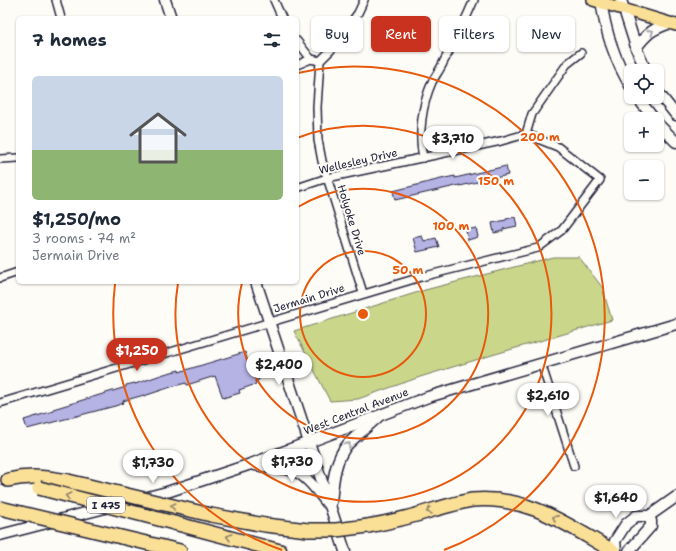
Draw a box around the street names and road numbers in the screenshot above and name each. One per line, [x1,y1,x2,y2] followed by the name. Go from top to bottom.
[317,145,399,178] street label: Wellesley Drive
[334,183,369,257] street label: Holyoke Drive
[272,280,347,316] street label: Jermain Drive
[302,385,411,438] street label: West Central Avenue
[87,497,125,513] road number: I 475

